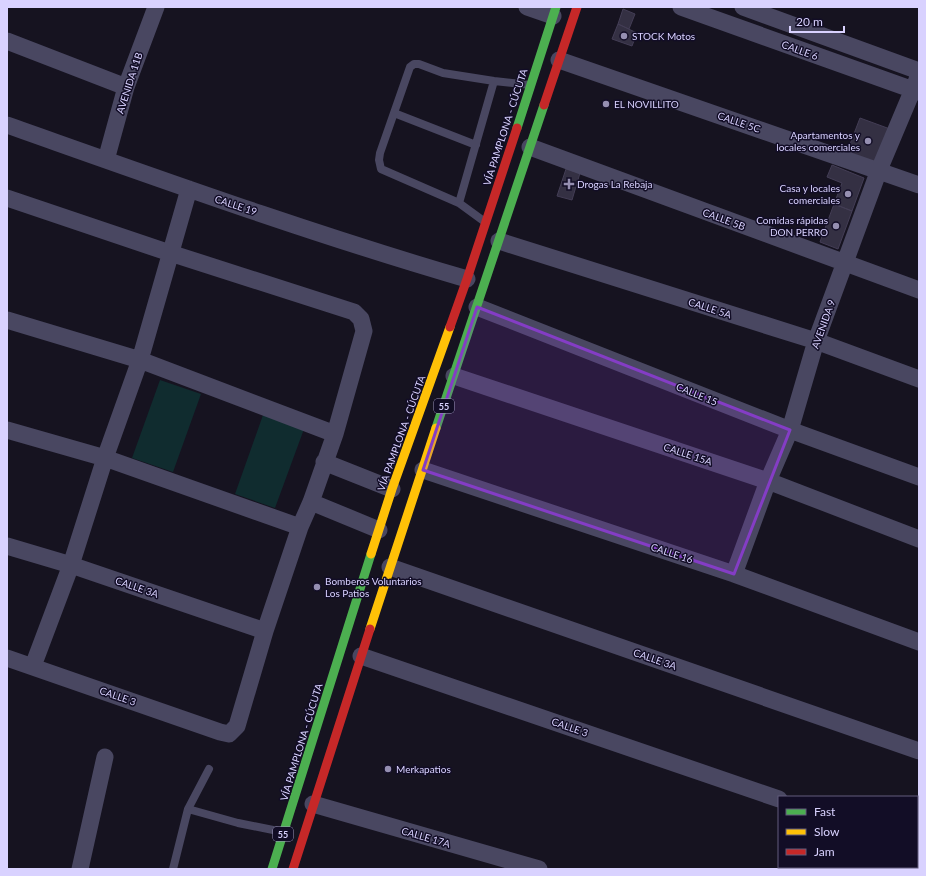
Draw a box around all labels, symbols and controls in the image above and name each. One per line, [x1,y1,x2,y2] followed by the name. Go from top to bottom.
[790,8,844,34] scale bar
[796,14,823,29] text: 20 m
[632,30,695,42] place label: STOCK Motos
[619,31,629,41] marker: STOCK Motos
[780,38,820,62] street label: CALLE 6
[113,51,145,115] street label: AVENIDA 11B
[480,67,530,187] street label: VÍA PAMPLONA - CÚCUTA
[614,98,679,110] place label: EL NOVILLITO
[601,99,611,109] marker: EL NOVILLITO
[716,109,762,135] street label: CALLE 5C
[776,129,861,153] place label: Apartamentos y locales comerciales
[863,136,873,146] marker: Apartamentos y locales comerciales
[577,178,652,190] place label: Drogas La Rebaja
[564,179,574,189] marker: Drogas La Rebaja
[780,182,840,206] place label: Casa y locales comerciales
[843,189,853,199] marker: Casa y locales comerciales
[213,193,259,218] street label: CALLE 19
[701,206,747,232] street label: CALLE 5B
[756,214,828,238] place label: Comidas rápidas DON PERRO
[831,221,841,231] marker: Comidas rápidas DON PERRO
[687,295,733,321] street label: CALLE 5A
[809,298,837,350] street label: AVENIDA 9
[375,373,428,492] street label: VÍA PAMPLONA - CÚCUTA
[675,380,720,408] street label: CALLE 15
[434,399,454,413] road number: 55
[662,441,714,468] street label: CALLE 15A
[649,541,695,566] street label: CALLE 16
[114,574,160,600] street label: CALLE 3A
[325,575,422,599] place label: Bomberos Voluntarios Los Patios
[312,582,322,592] marker: Bomberos Voluntarios Los Patios
[632,646,678,672] street label: CALLE 3A
[277,682,325,802] street label: VÍA PAMPLONA - CÚCUTA
[98,684,138,708] street label: CALLE 3
[550,715,590,739] street label: CALLE 3
[396,763,451,775] place label: Merkapatios
[383,764,393,774] marker: Merkapatios
[778,796,918,868] legend
[814,804,836,819] text: Fast
[400,824,452,850] street label: CALLE 17A
[814,824,840,839] text: Slow
[273,827,293,841] road number: 55
[814,844,835,859] text: Jam

